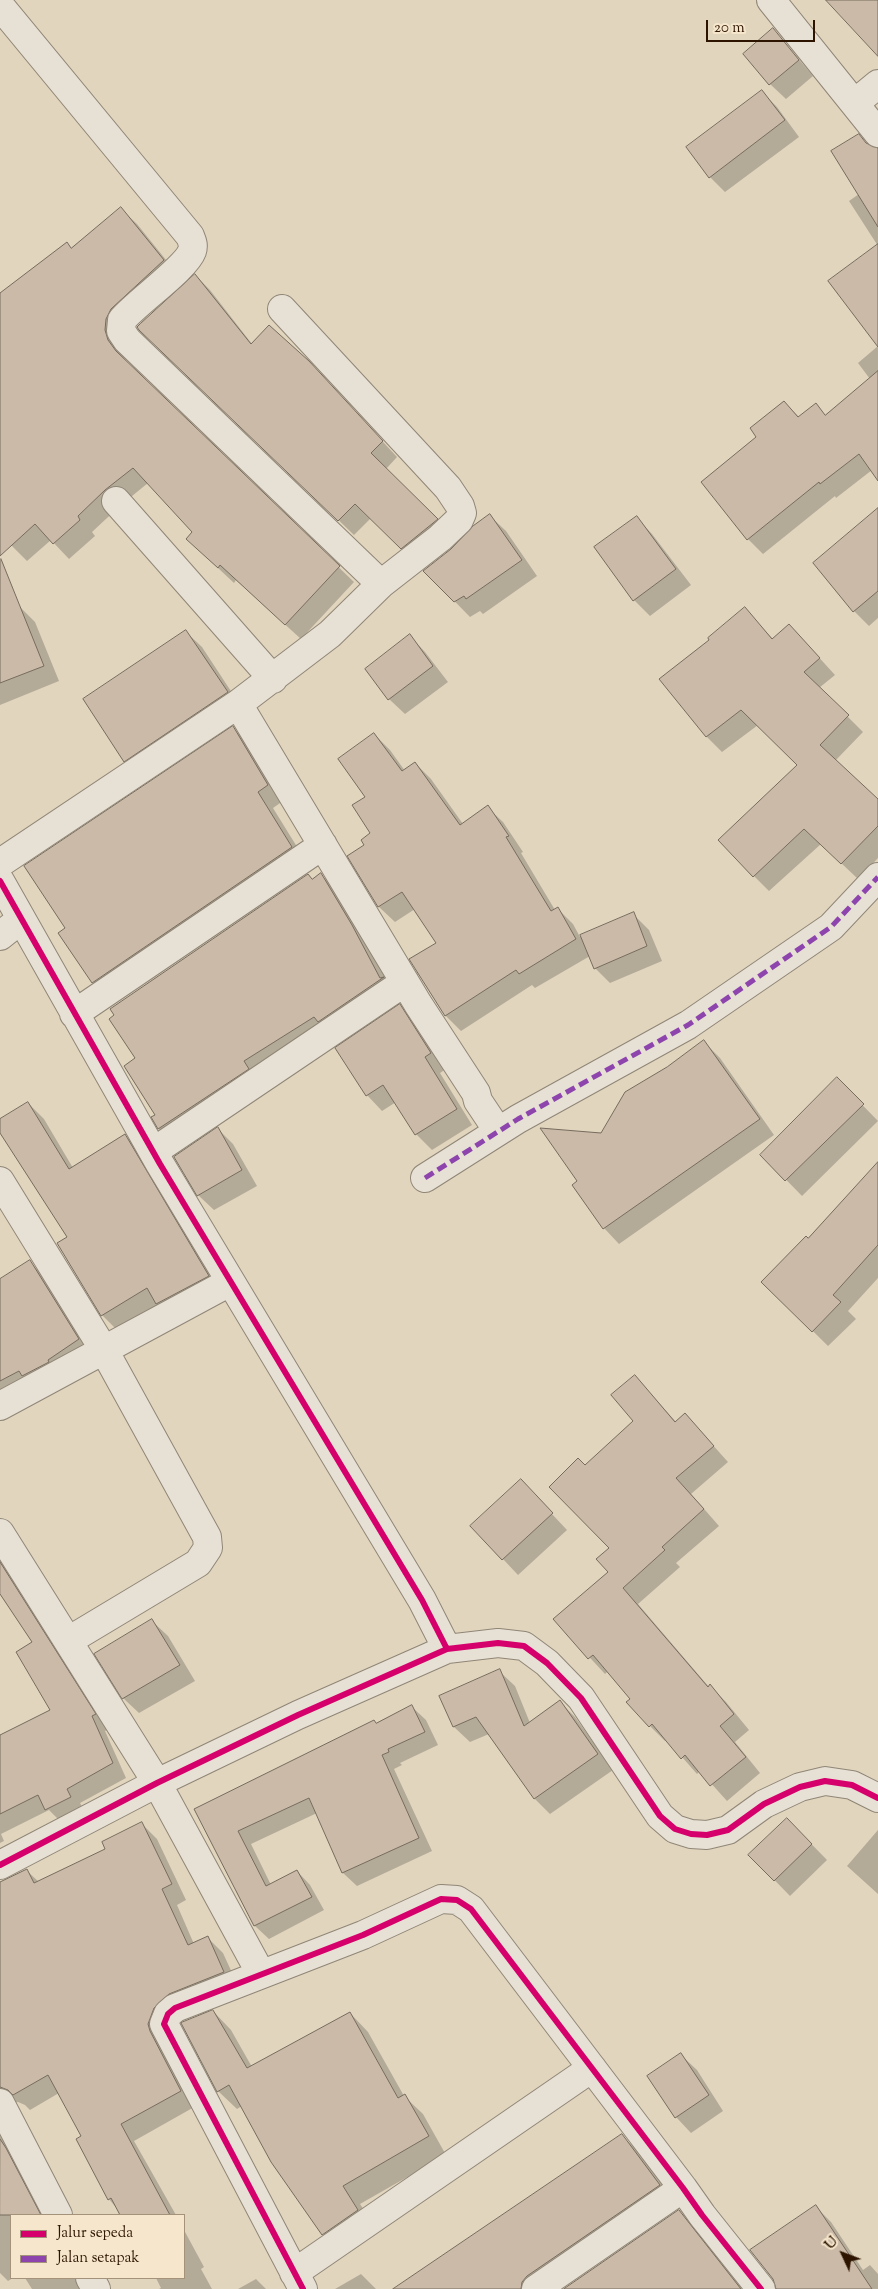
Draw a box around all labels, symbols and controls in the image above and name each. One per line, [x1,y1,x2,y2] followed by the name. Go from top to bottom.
[708,10,817,42] scale bar
[714,18,745,39] text: 20 m
[10,2214,185,2279] legend
[57,2223,133,2244] text: Jalur sepeda
[818,2229,868,2279] north arrow
[821,2233,843,2255] text: U
[57,2248,140,2269] text: Jalan setapak

